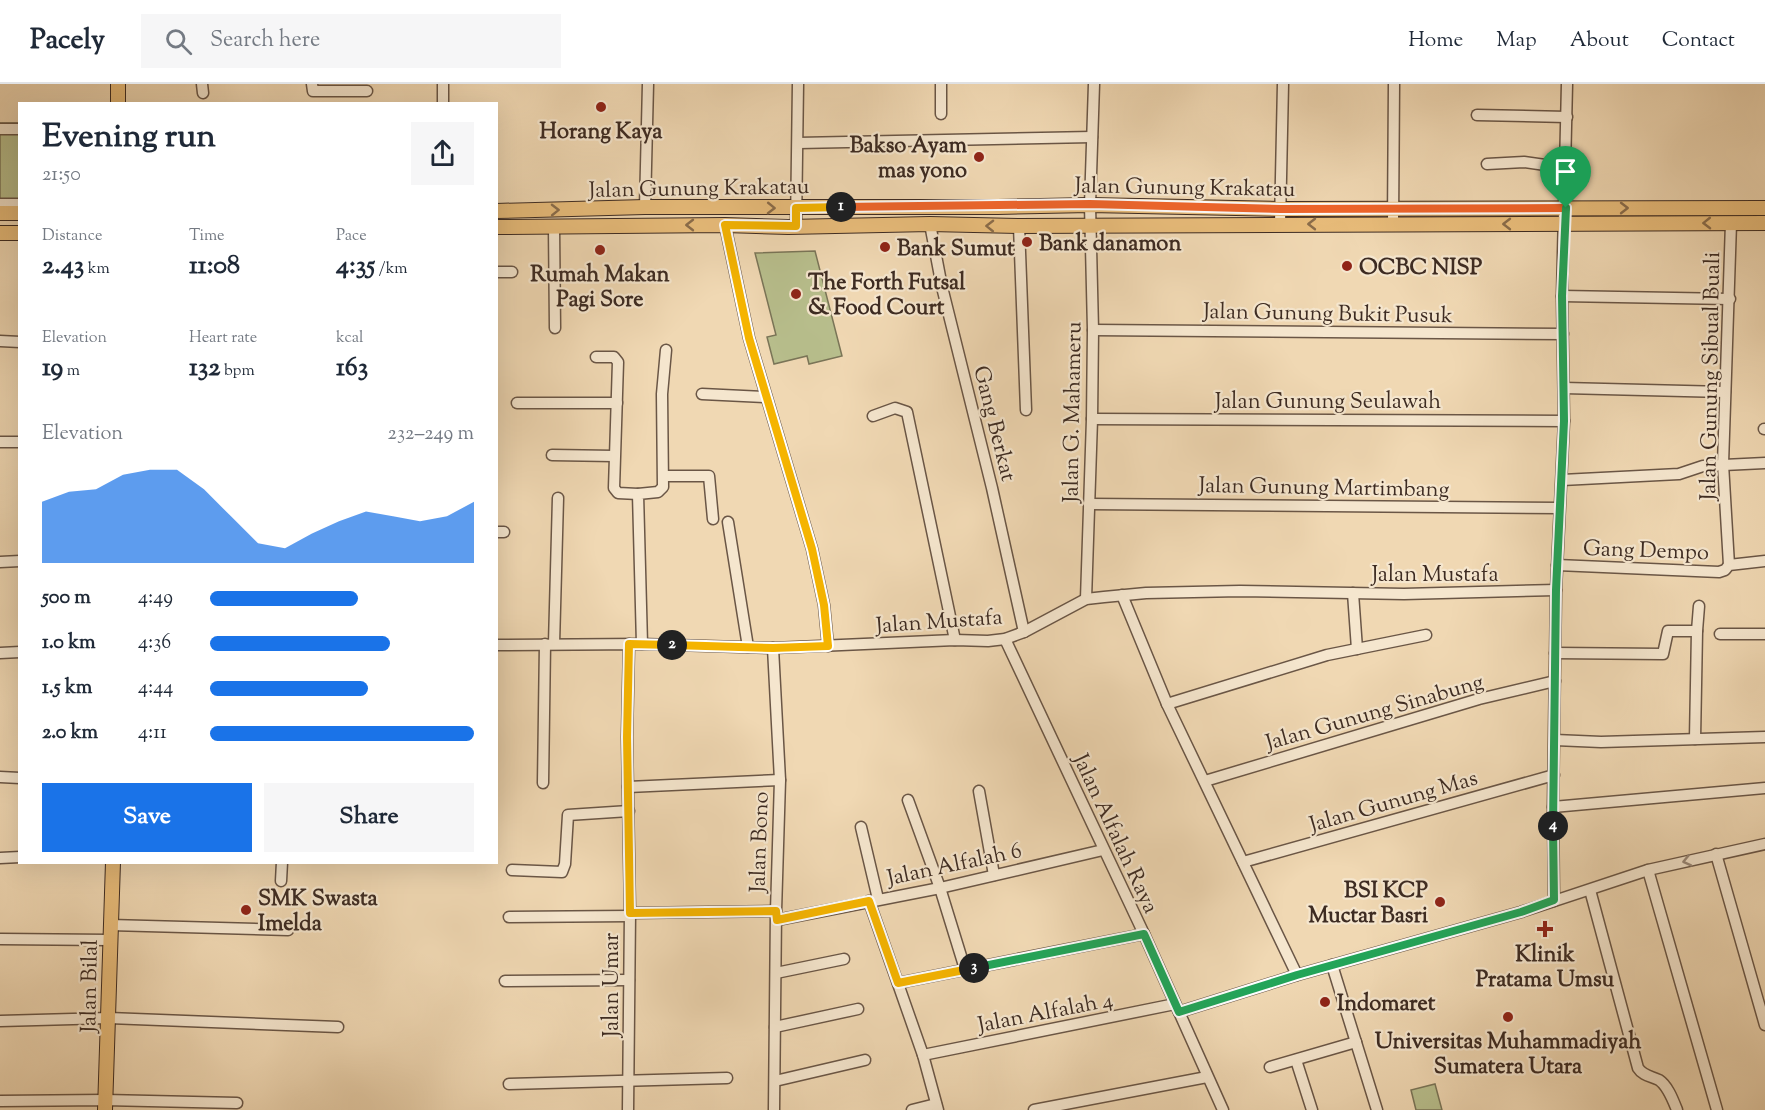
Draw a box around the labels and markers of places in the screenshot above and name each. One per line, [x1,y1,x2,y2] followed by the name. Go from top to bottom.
[594,100,608,114] marker: Horang Kaya
[540,117,663,149] place label: Horang Kaya
[850,131,968,188] place label: Bakso Ayam mas yono
[1540,146,1591,208] pin
[972,150,986,164] marker: Bakso Ayam mas yono
[826,192,856,222] pin: 1
[1039,229,1181,261] place label: Bank danamon
[897,234,1015,266] place label: Bank Sumut
[1020,235,1034,249] marker: Bank danamon
[878,240,892,254] marker: Bank Sumut
[593,243,607,257] marker: Rumah Makan Pagi Sore
[1359,253,1483,285] place label: OCBC NISP
[1340,259,1354,273] marker: OCBC NISP
[530,260,670,317] place label: Rumah Makan Pagi Sore
[808,268,966,325] place label: The Forth Futsal & Food Court
[789,287,803,301] marker: The Forth Futsal & Food Court
[657,630,687,660] pin: 2
[1538,811,1568,841] pin: 4
[1308,876,1429,933] place label: BSI KCP Muctar Basri
[258,884,379,941] place label: SMK Swasta Imelda
[1433,895,1447,909] marker: BSI KCP Muctar Basri
[239,903,253,917] marker: SMK Swasta Imelda
[1536,920,1554,938] marker: Klinik Pratama Umsu
[1476,940,1615,997] place label: Klinik Pratama Umsu
[959,953,989,983] pin: 3
[1337,989,1436,1021] place label: Indomaret
[1318,995,1332,1009] marker: Indomaret
[1501,1010,1515,1024] marker: Universitas Muhammadiyah Sumatera Utara
[1375,1027,1641,1084] place label: Universitas Muhammadiyah Sumatera Utara

